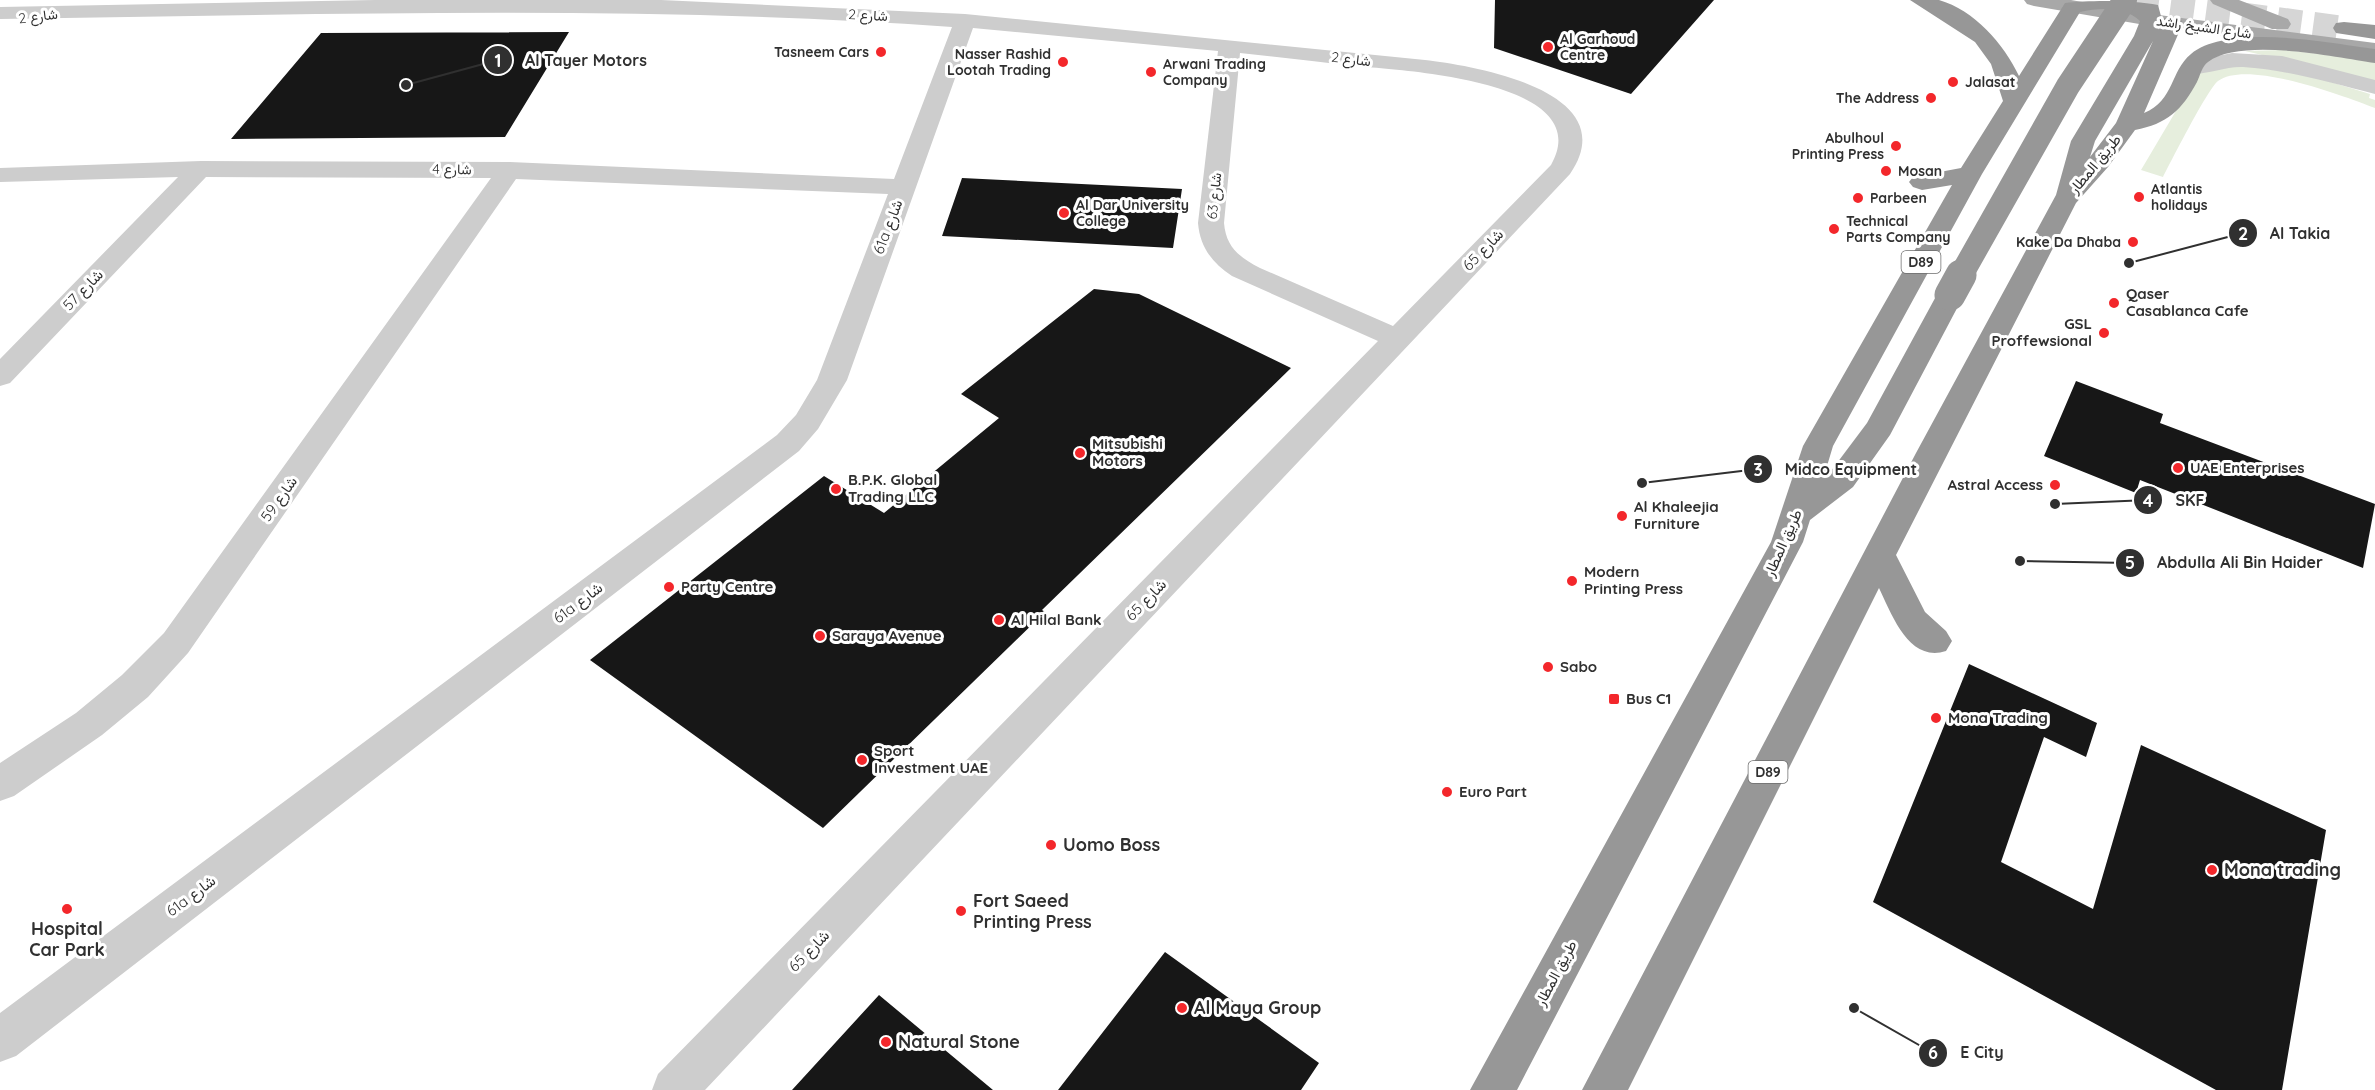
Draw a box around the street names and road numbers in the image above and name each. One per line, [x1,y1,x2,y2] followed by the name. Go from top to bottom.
[17,5,59,29] street label: شارع 2
[848,5,888,27] street label: شارع 2
[2155,11,2253,45] street label: شارع الشيخ راشد
[1330,48,1372,72] street label: شارع 2
[2064,130,2126,199] street label: طريق المطار
[432,160,472,180] street label: شارع 4
[1203,172,1227,220] street label: شارع 63
[868,197,909,258] street label: 61a شارع
[1458,225,1509,276] street label: شارع 65
[1902,251,1940,273] road number: D89
[58,265,108,316] street label: شارع 57
[256,472,303,526] street label: شارع 59
[1759,506,1807,581] street label: طريق المطار
[1121,575,1172,626] street label: شارع 65
[549,578,607,629] street label: 61a شارع
[1748,761,1788,783] road number: D89
[162,871,220,922] street label: 61a شارع
[784,926,835,977] street label: شارع 65
[1530,937,1582,1010] street label: طريق المطار

